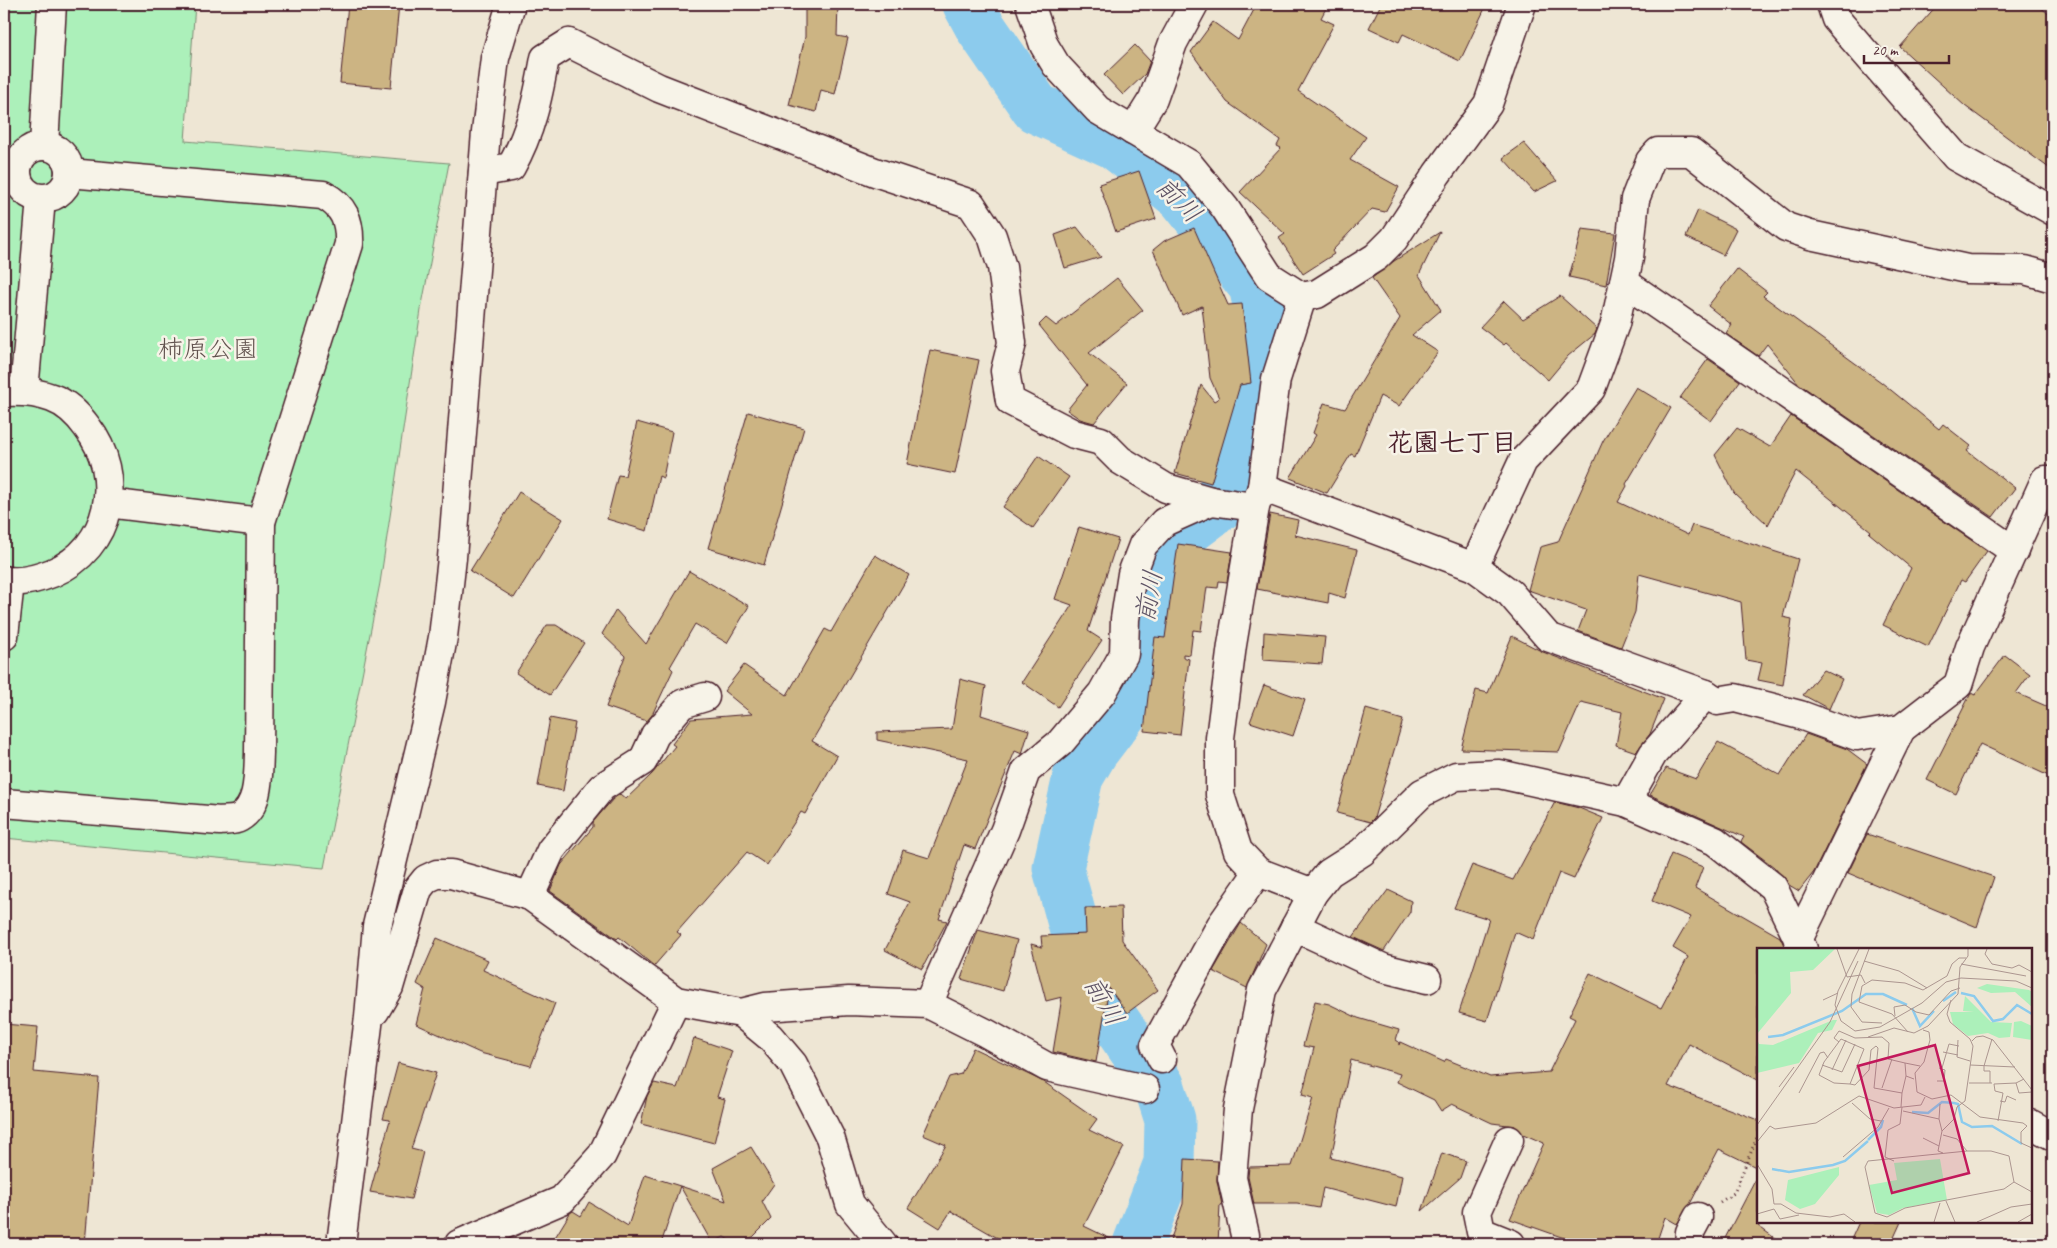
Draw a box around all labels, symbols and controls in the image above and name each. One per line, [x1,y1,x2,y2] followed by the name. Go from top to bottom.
[1864,32,1950,64] scale bar
[1872,41,1899,60] text: 20 m
[1149,170,1209,230] water label: 前川
[158,333,258,365] park label: 柿原公園
[1387,426,1517,459] district label: 花園七丁目
[1128,568,1170,624] water label: 前川
[1757,948,2032,1223] inset map
[1077,970,1131,1032] water label: 前川

